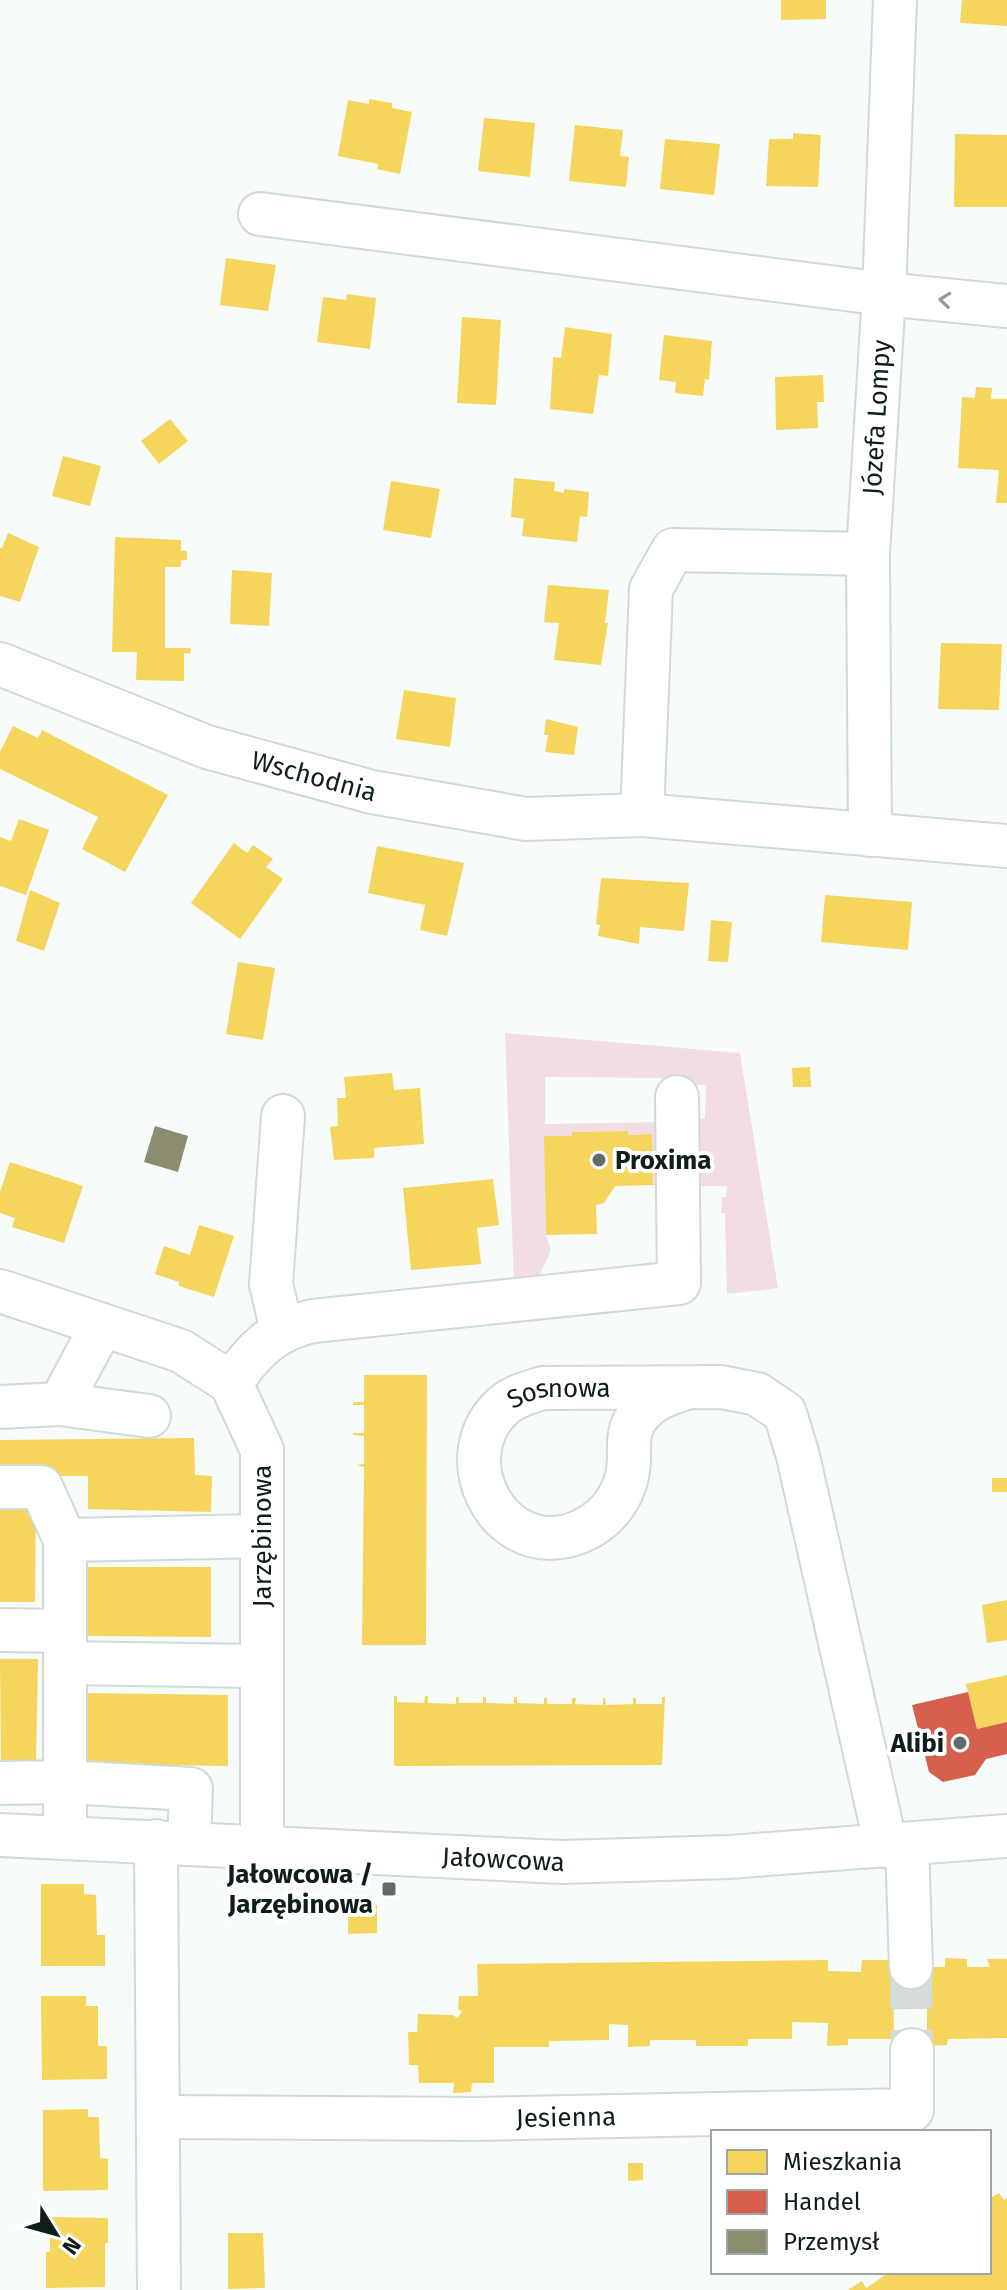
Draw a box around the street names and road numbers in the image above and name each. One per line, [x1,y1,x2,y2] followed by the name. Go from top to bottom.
[856,339,897,496] street label: Józefa Lompy
[248,744,380,808] street label: Wschodnia
[502,1372,611,1415] street label: Sosnowa
[247,1465,278,1607] street label: Jarzębinowa
[441,1841,566,1878] street label: Jałowcowa
[515,2101,617,2134] street label: Jesienna

